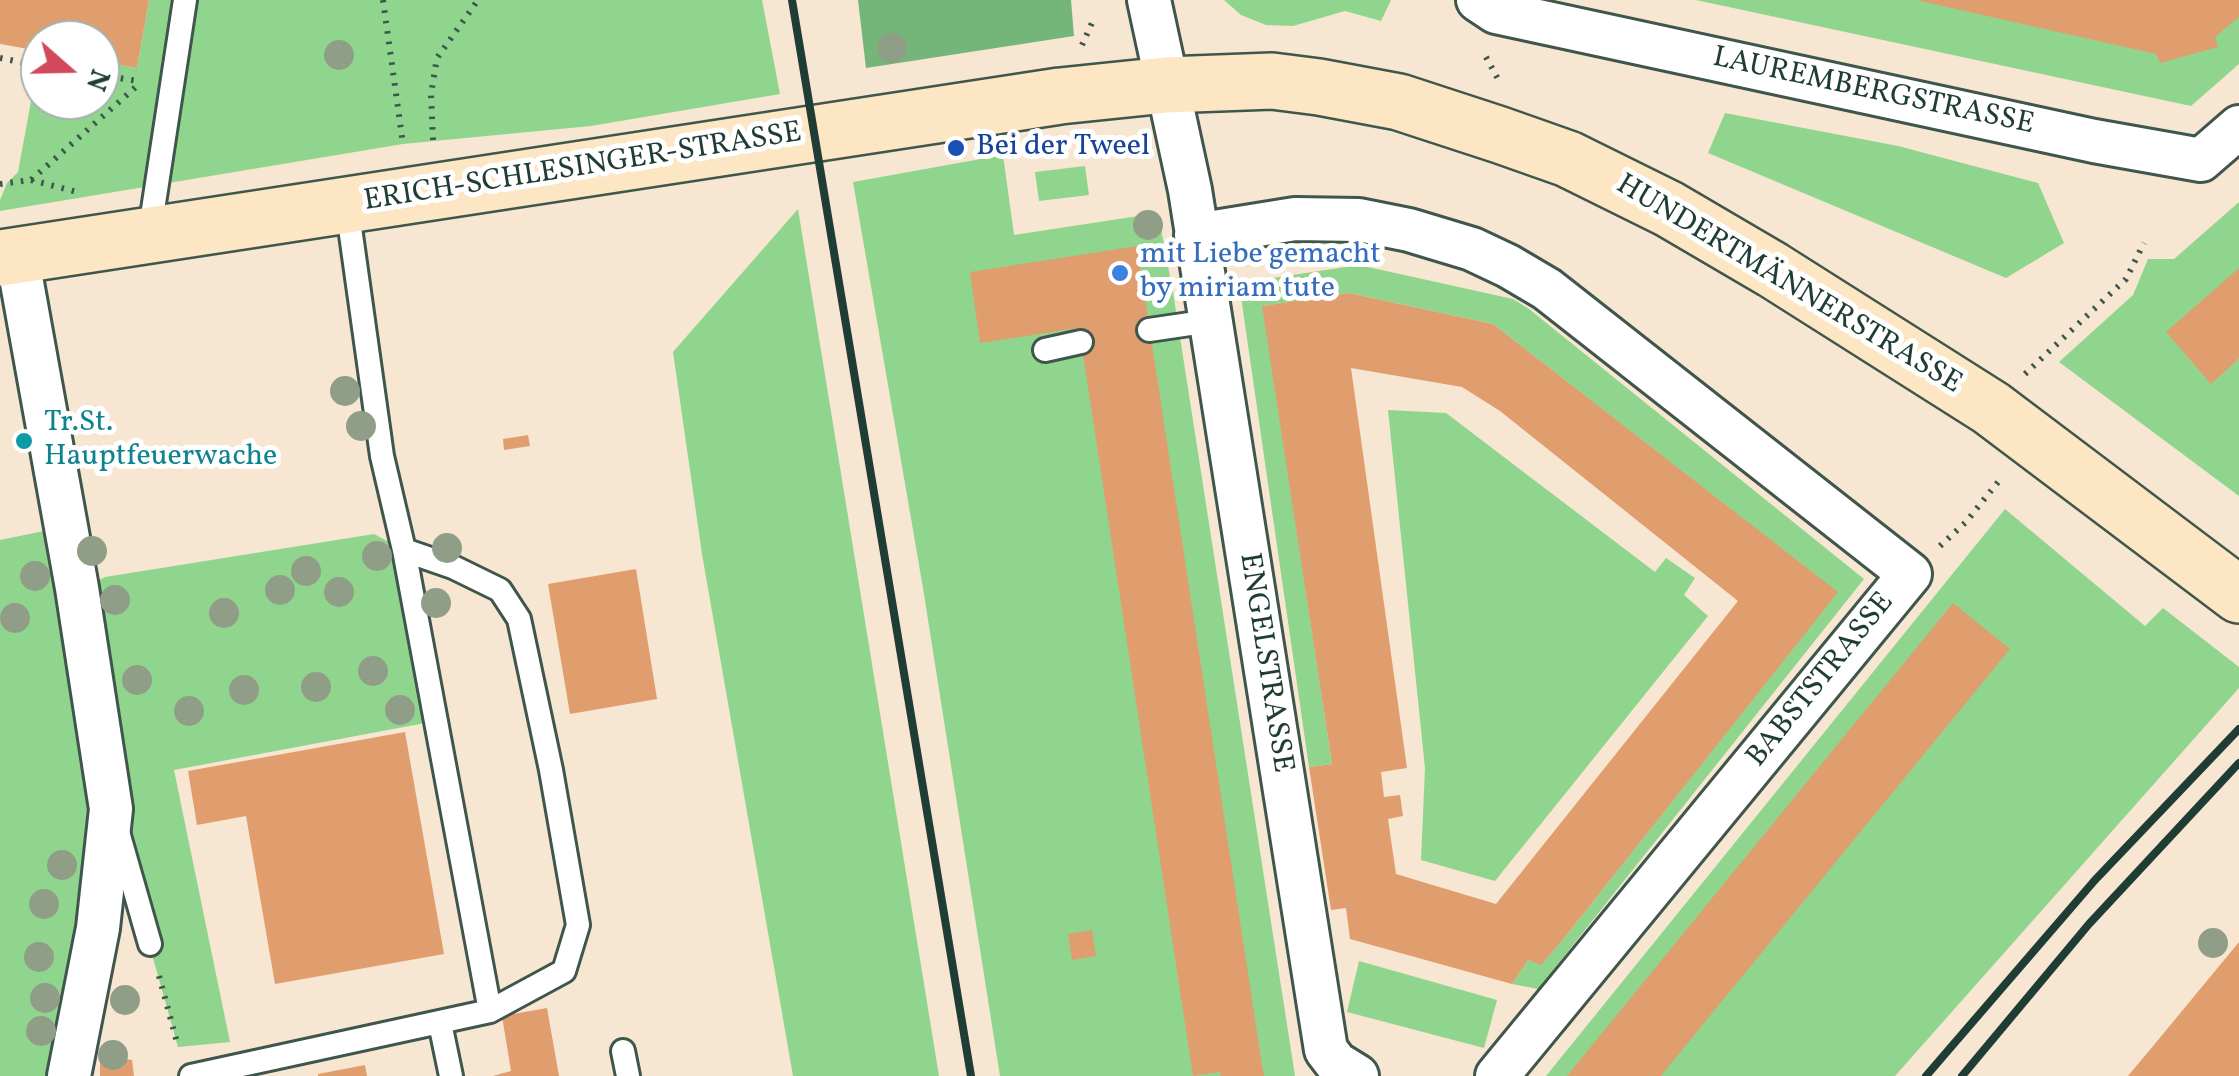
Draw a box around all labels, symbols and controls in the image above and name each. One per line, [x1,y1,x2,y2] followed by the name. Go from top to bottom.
[20,20,120,120] north arrow
[1709,41,2037,145] street label: LAUREMBERGSTRASSE
[75,64,119,96] text: N
[362,117,804,221] street label: ERICH-SCHLESINGER-STRASSE
[976,130,1150,166] place label: Bei der Tweel
[945,137,967,159] marker: Bei der Tweel
[1609,168,1967,404] street label: HUNDERTMÄNNERSTRASSE
[1140,238,1381,308] place label: mit Liebe gemacht by miriam tute
[1109,262,1131,284] marker: mit Liebe gemacht by miriam tute
[44,406,277,476] place label: Tr.St. Hauptfeuerwache
[13,430,35,452] marker: Tr.St. Hauptfeuerwache
[1229,551,1299,775] street label: ENGELSTRASSE
[1741,586,1903,776] street label: BABSTSTRASSE

